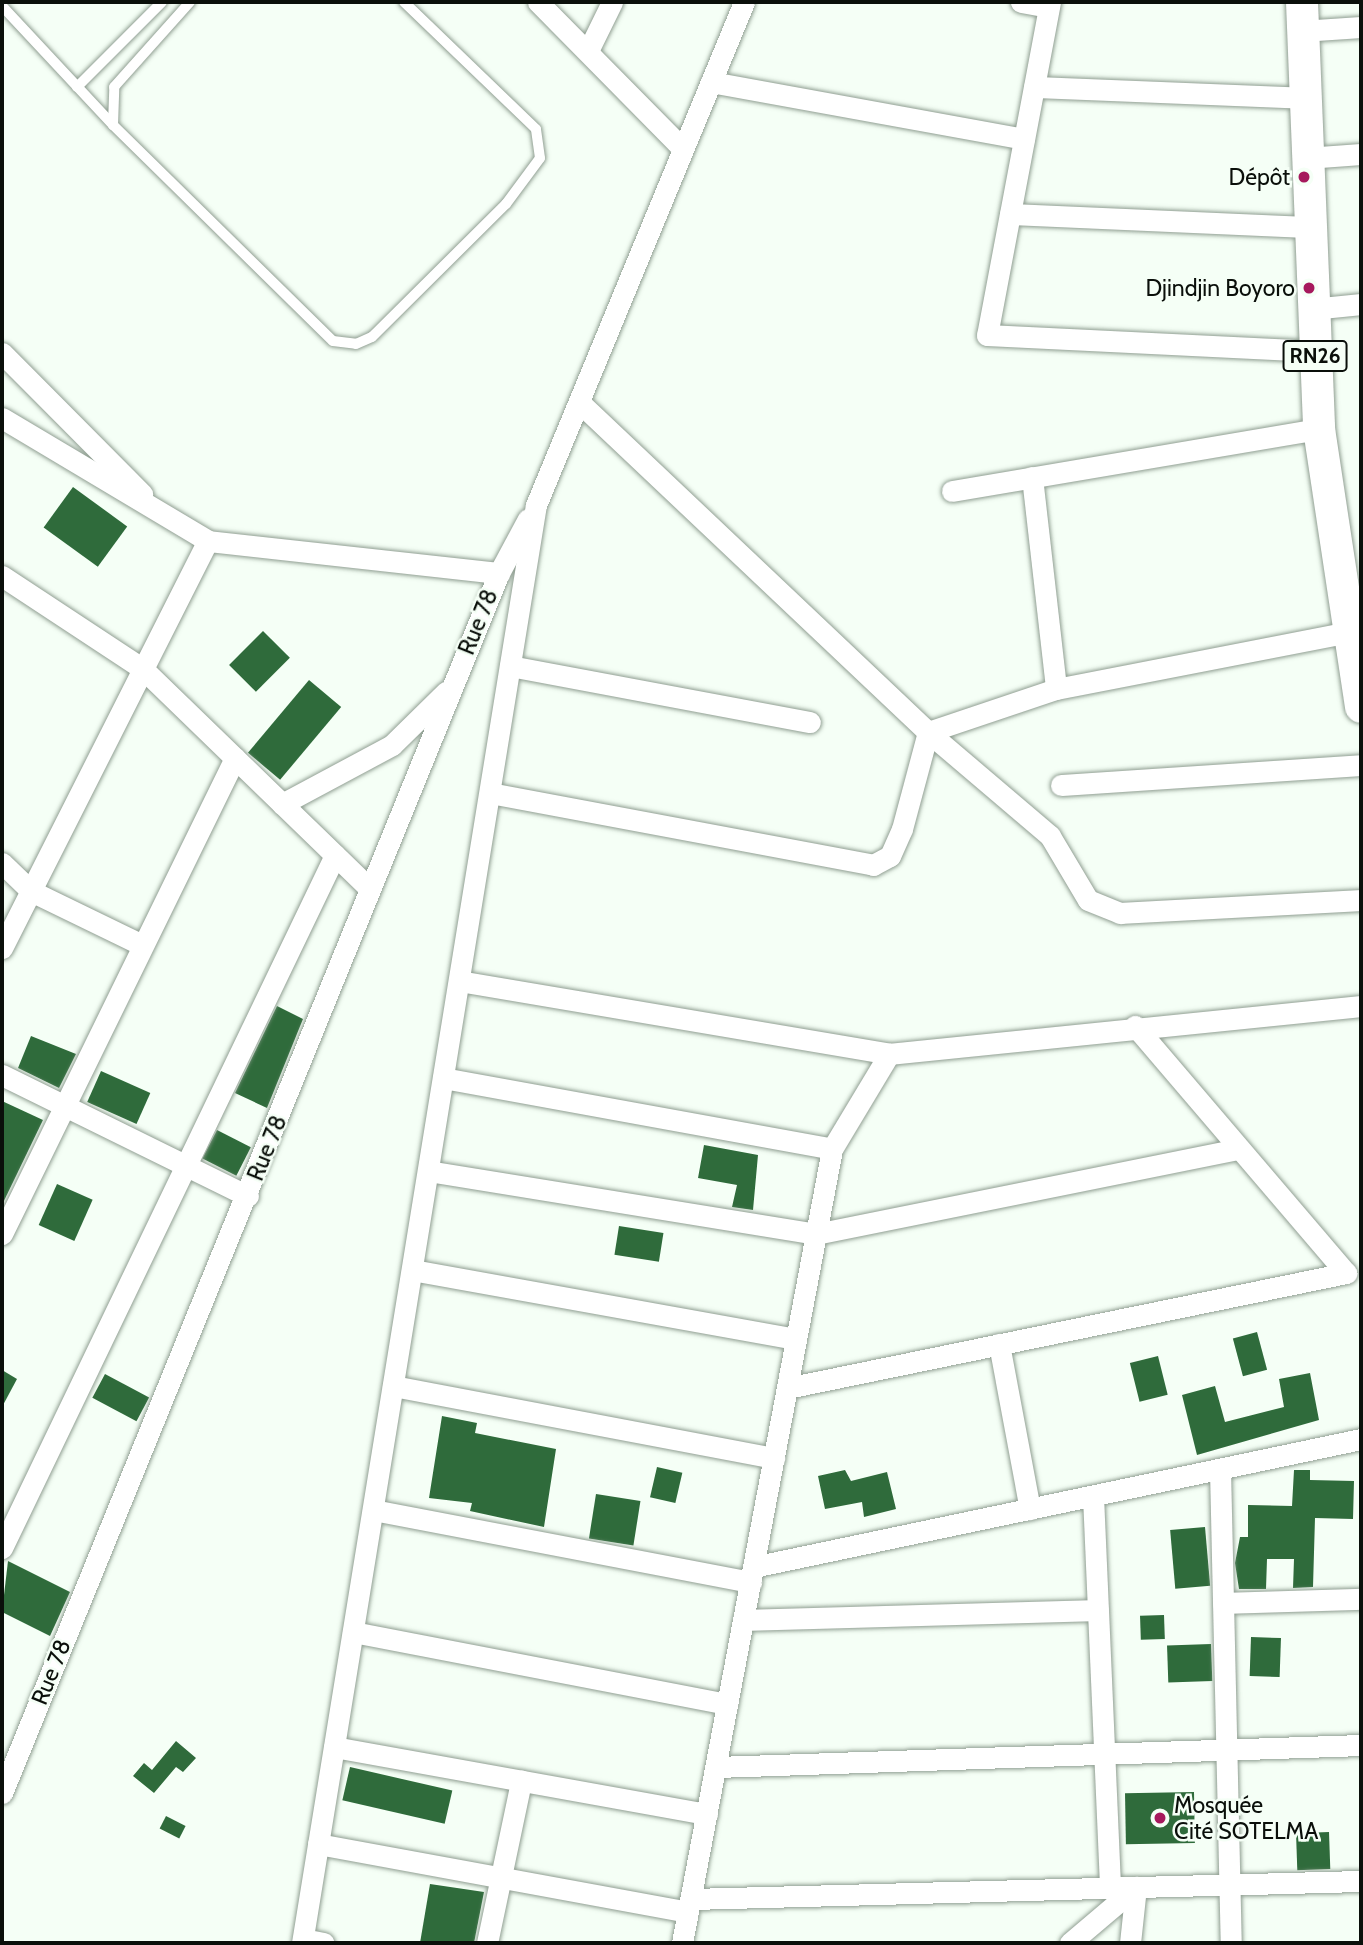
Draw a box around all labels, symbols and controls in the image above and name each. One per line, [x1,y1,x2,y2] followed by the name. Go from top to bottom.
[1229,163,1290,191] place label: Dépôt
[1296,169,1312,185] marker: Dépôt
[1146,274,1295,302] place label: Djindjin Boyoro
[1301,280,1317,296] marker: Djindjin Boyoro
[1282,338,1348,374] road number: RN26
[452,585,504,659] street label: Rue 78
[241,1111,293,1185] street label: Rue 78
[25,1635,77,1709] street label: Rue 78
[1174,1791,1318,1845] place label: Mosquée Cité SOTELMA
[1152,1810,1168,1826] marker: Mosquée Cité SOTELMA

